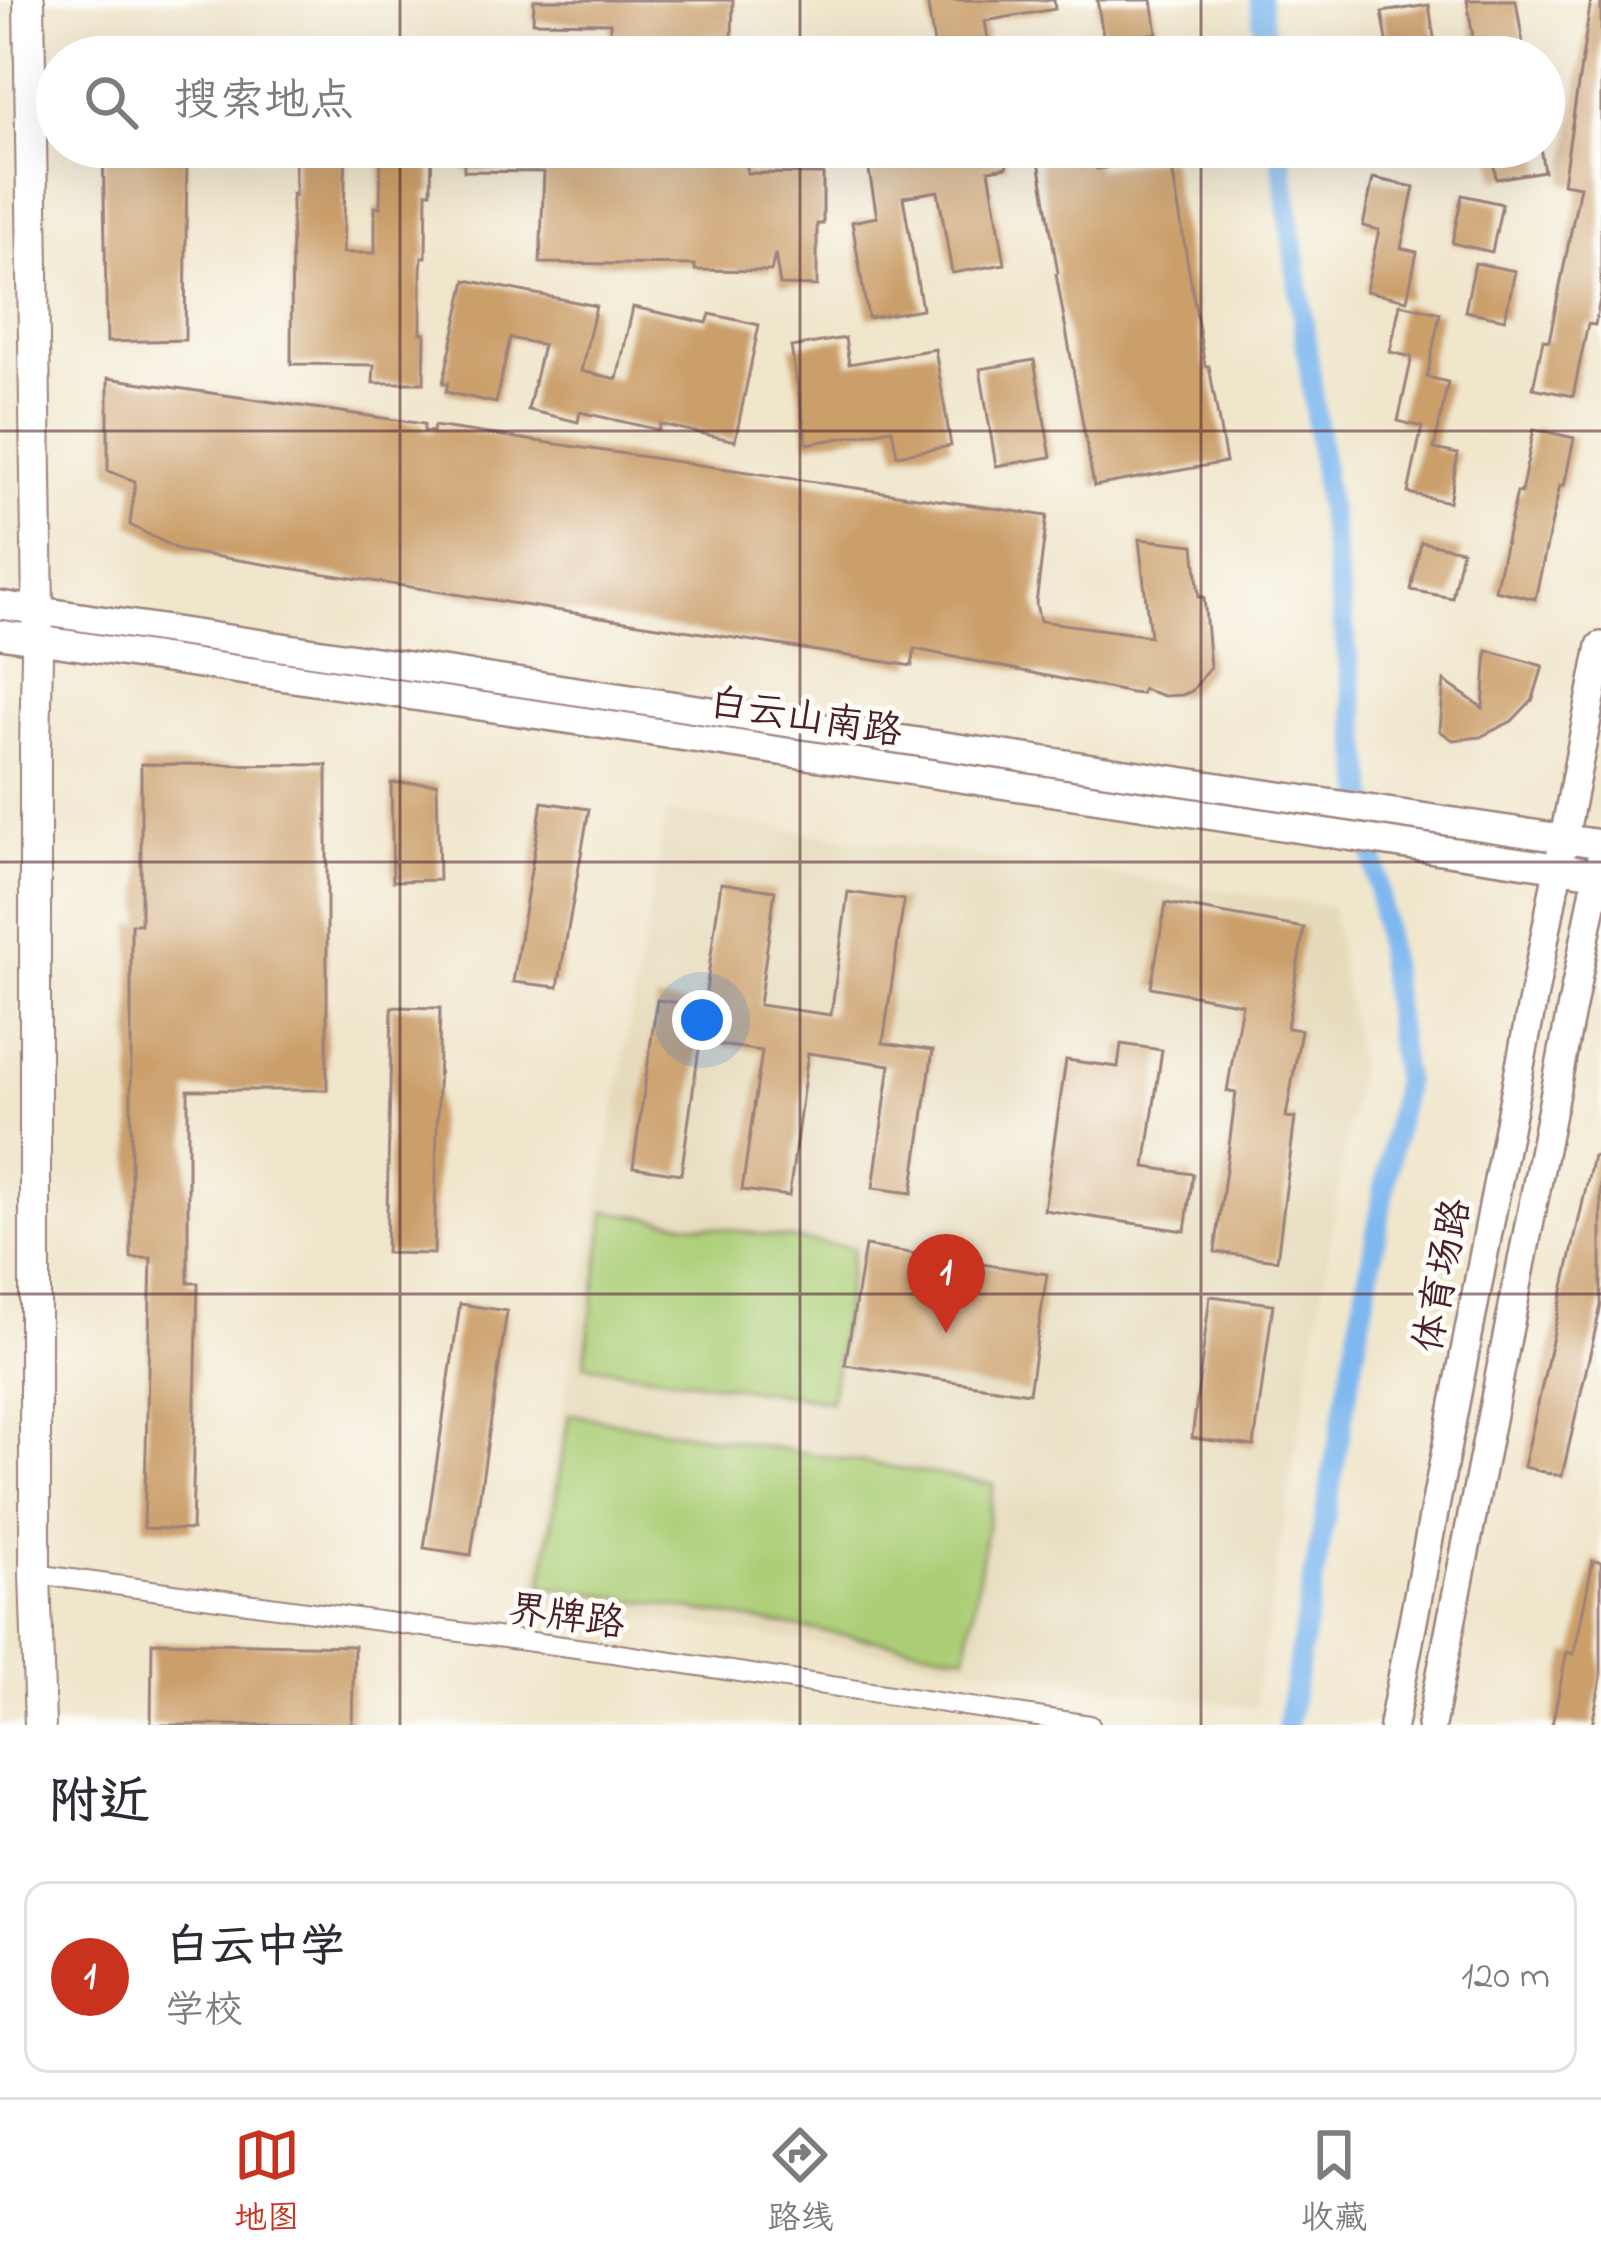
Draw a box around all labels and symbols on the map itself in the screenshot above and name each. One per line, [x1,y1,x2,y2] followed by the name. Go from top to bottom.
[705,676,906,763] street label: 白云山南路
[672,990,732,1050] your location
[1402,1194,1487,1358] street label: 体育场路
[907,1234,985,1333] pin: 1
[504,1582,628,1655] street label: 界牌路

